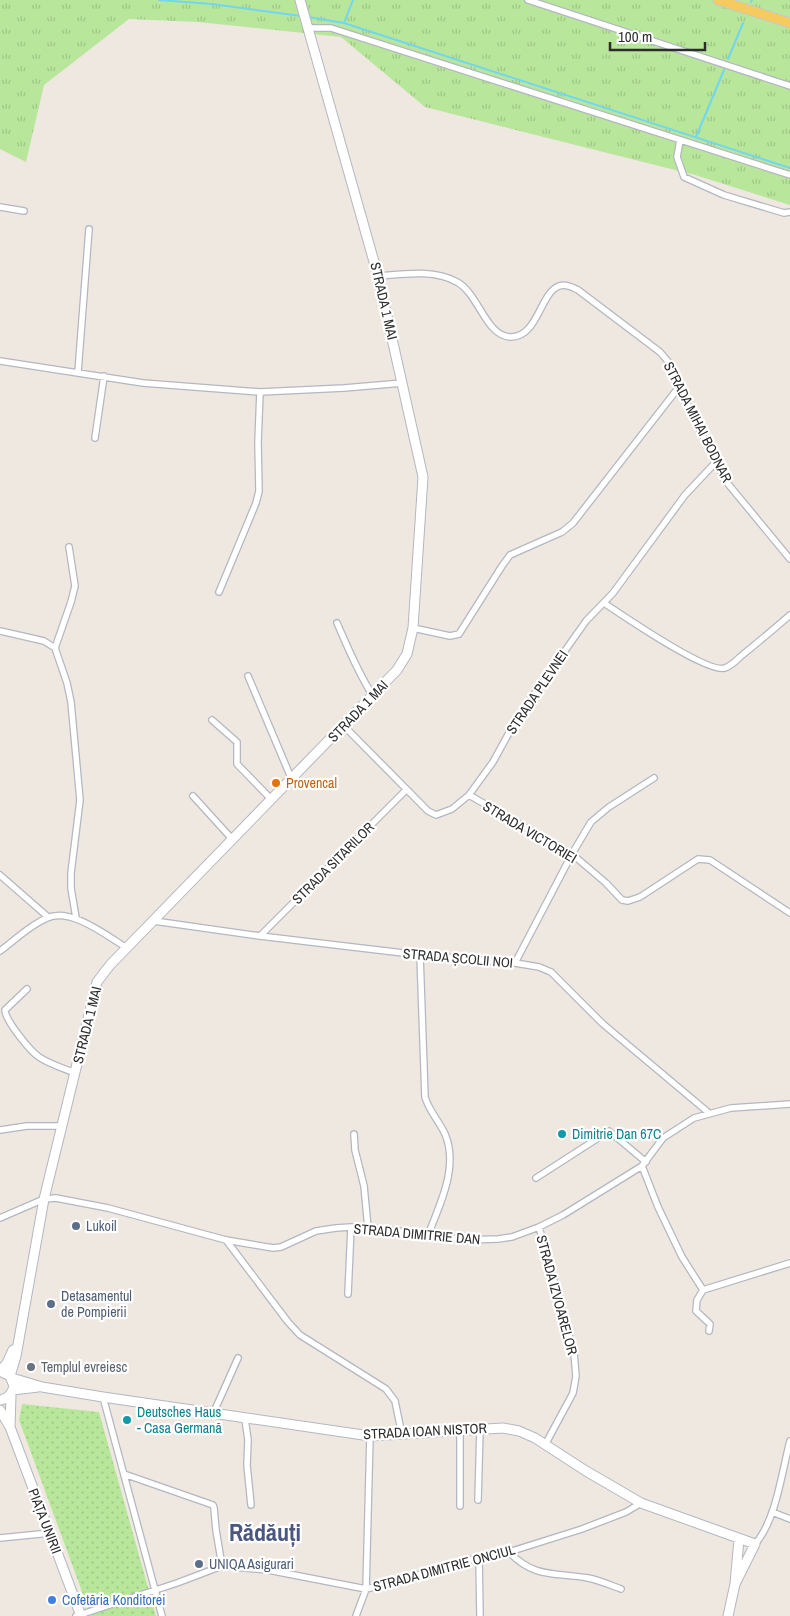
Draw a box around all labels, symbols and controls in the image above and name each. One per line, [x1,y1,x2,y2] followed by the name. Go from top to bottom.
[610,20,705,52] scale bar
[618,26,652,47] text: 100 m
[366,260,402,342] street label: STRADA 1 MAI
[660,359,736,485] street label: STRADA MIHAI BODNAR
[502,646,572,738] street label: STRADA PLEVNEI
[324,676,392,746] street label: STRADA 1 MAI
[286,774,337,792] place label: Provencal
[270,777,282,789] marker: Provencal
[480,797,580,867] street label: STRADA VICTORIEI
[288,818,378,908] street label: STRADA SITARILOR
[402,944,514,972] street label: STRADA ȘCOLII NOI
[69,984,105,1066] street label: STRADA 1 MAI
[572,1125,661,1143] place label: Dimitrie Dan 67C
[556,1128,568,1140] marker: Dimitrie Dan 67C
[86,1217,117,1235] place label: Lukoil
[70,1220,82,1232] marker: Lukoil
[353,1220,481,1248] street label: STRADA DIMITRIE DAN
[532,1233,582,1357] street label: STRADA IZVOARELOR
[61,1287,132,1321] place label: Detasamentul de Pompierii
[45,1298,57,1310] marker: Detasamentul de Pompierii
[41,1358,127,1376] place label: Templul evreiesc
[25,1361,37,1373] marker: Templul evreiesc
[137,1403,222,1437] place label: Deutsches Haus - Casa Germană
[121,1414,133,1426] marker: Deutsches Haus - Casa Germană
[363,1419,487,1443] street label: STRADA IOAN NISTOR
[24,1486,66,1556] street label: PIAȚA UNIRII
[229,1516,301,1548] district label: Rădăuți
[371,1540,517,1596] street label: STRADA DIMITRIE ONCIUL
[209,1555,294,1573] place label: UNIQA Asigurari
[193,1558,205,1570] marker: UNIQA Asigurari
[62,1591,165,1609] place label: Cofetăria Konditorei
[46,1594,58,1606] marker: Cofetăria Konditorei

